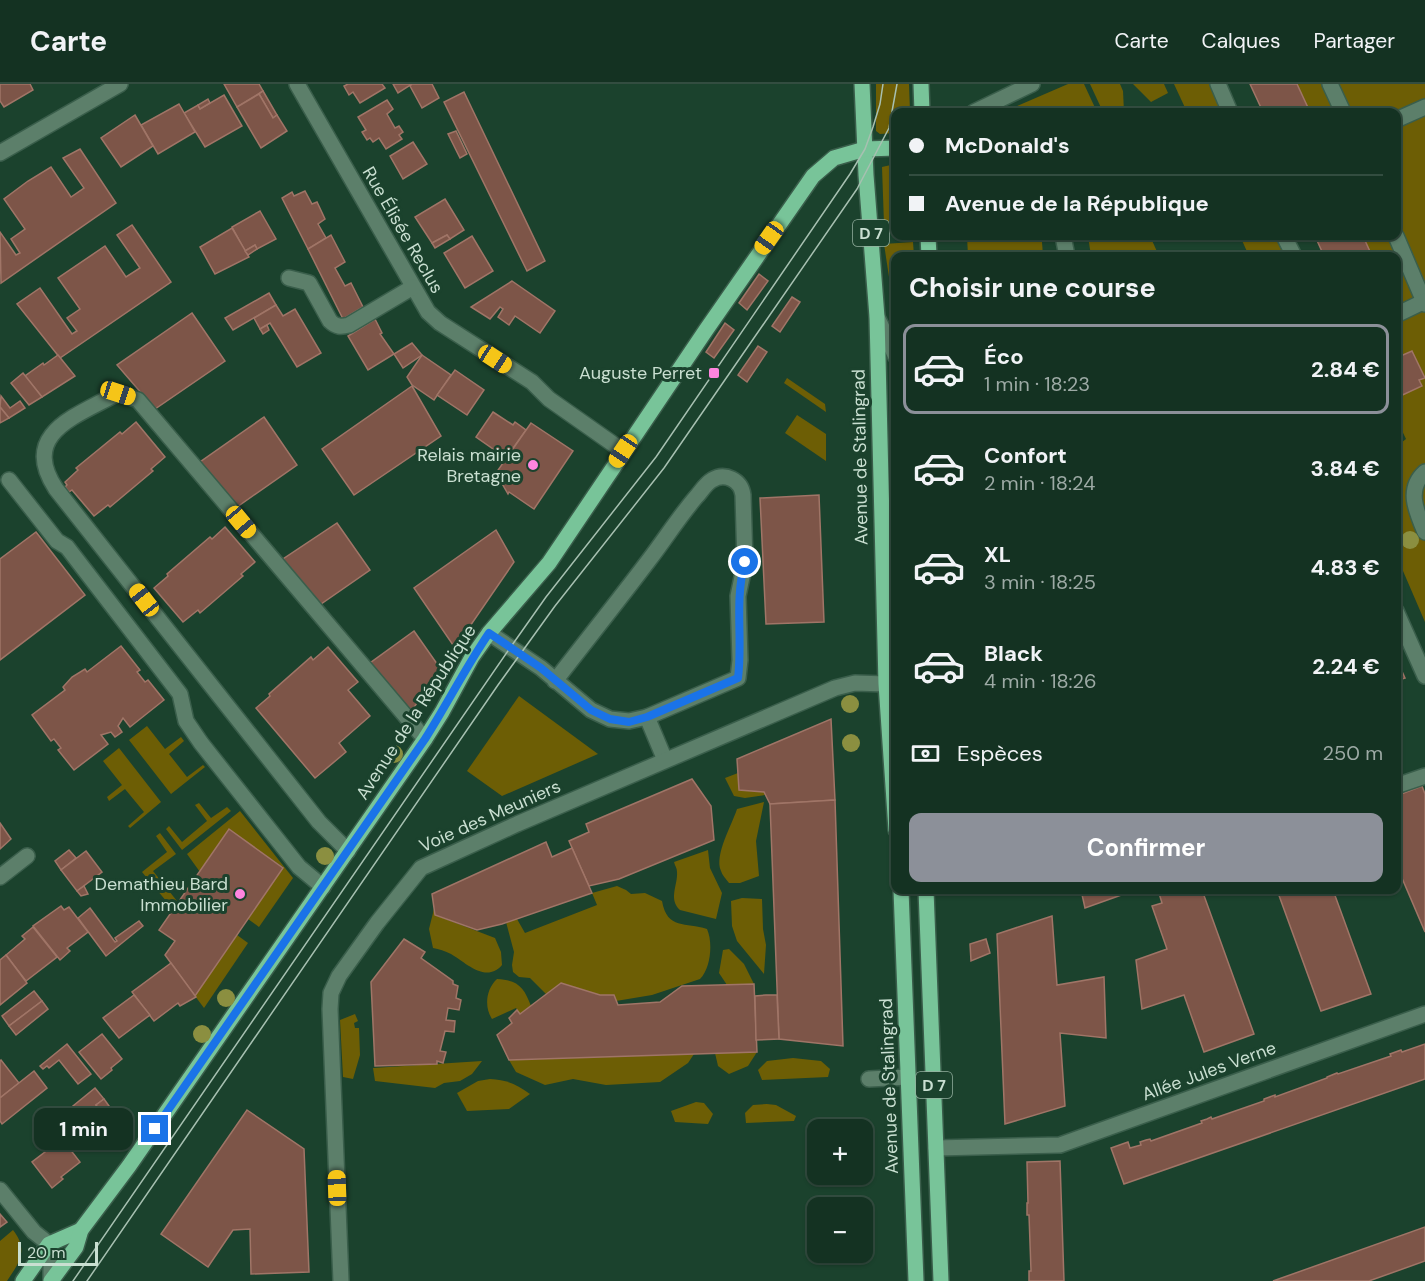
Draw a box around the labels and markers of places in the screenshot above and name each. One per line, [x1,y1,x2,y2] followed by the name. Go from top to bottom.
[579,361,702,385] place label: Auguste Perret
[707,366,721,380] marker: Auguste Perret
[417,443,521,488] place label: Relais mairie Bretagne
[526,458,540,472] marker: Relais mairie Bretagne
[95,872,228,917] place label: Demathieu Bard Immobilier
[233,887,247,901] marker: Demathieu Bard Immobilier

